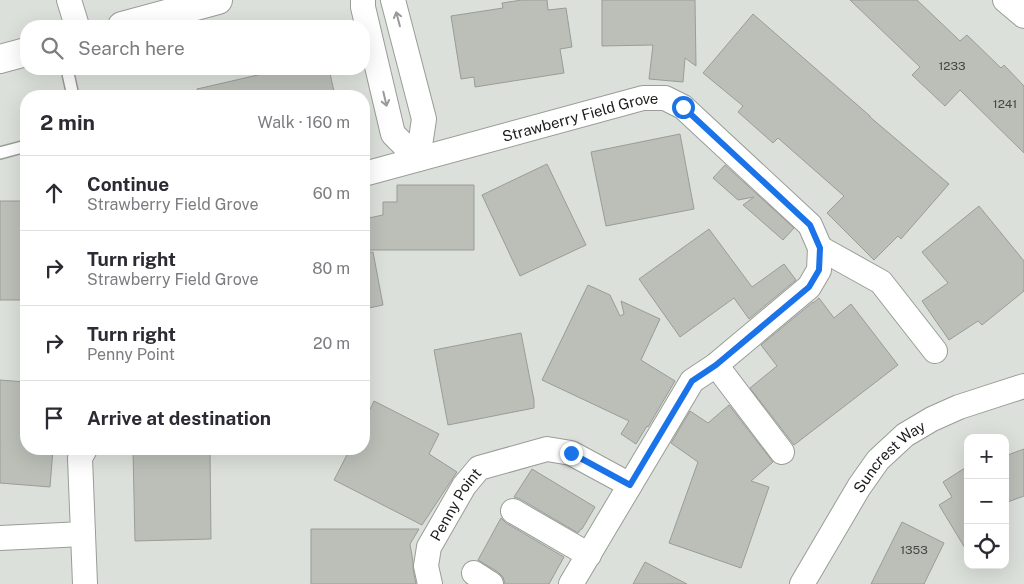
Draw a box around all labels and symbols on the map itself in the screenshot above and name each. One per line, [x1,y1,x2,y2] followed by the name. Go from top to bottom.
[393,11,402,27] one-way arrow
[938,59,966,73] house number: 1233
[381,90,390,106] one-way arrow
[500,90,658,144] street label: Strawberry Field Grove
[672,96,695,119] route start
[993,97,1017,111] house number: 1241
[849,417,928,496] street label: Suncrest Way
[560,442,583,465] route end
[426,464,484,543] street label: Penny Point
[900,543,928,557] house number: 1353

